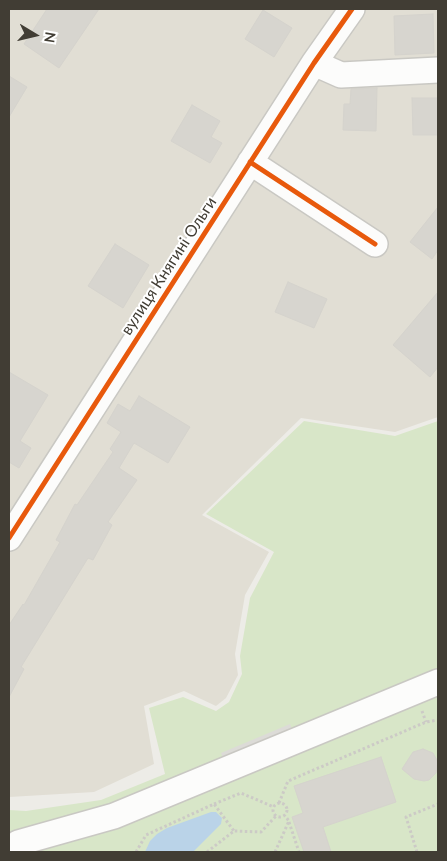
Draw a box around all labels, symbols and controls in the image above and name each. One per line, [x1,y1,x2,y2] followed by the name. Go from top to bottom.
[10,10,60,60] north arrow
[41,31,60,44] text: N
[117,193,221,339] street label: вулиця Княгині Ольги

